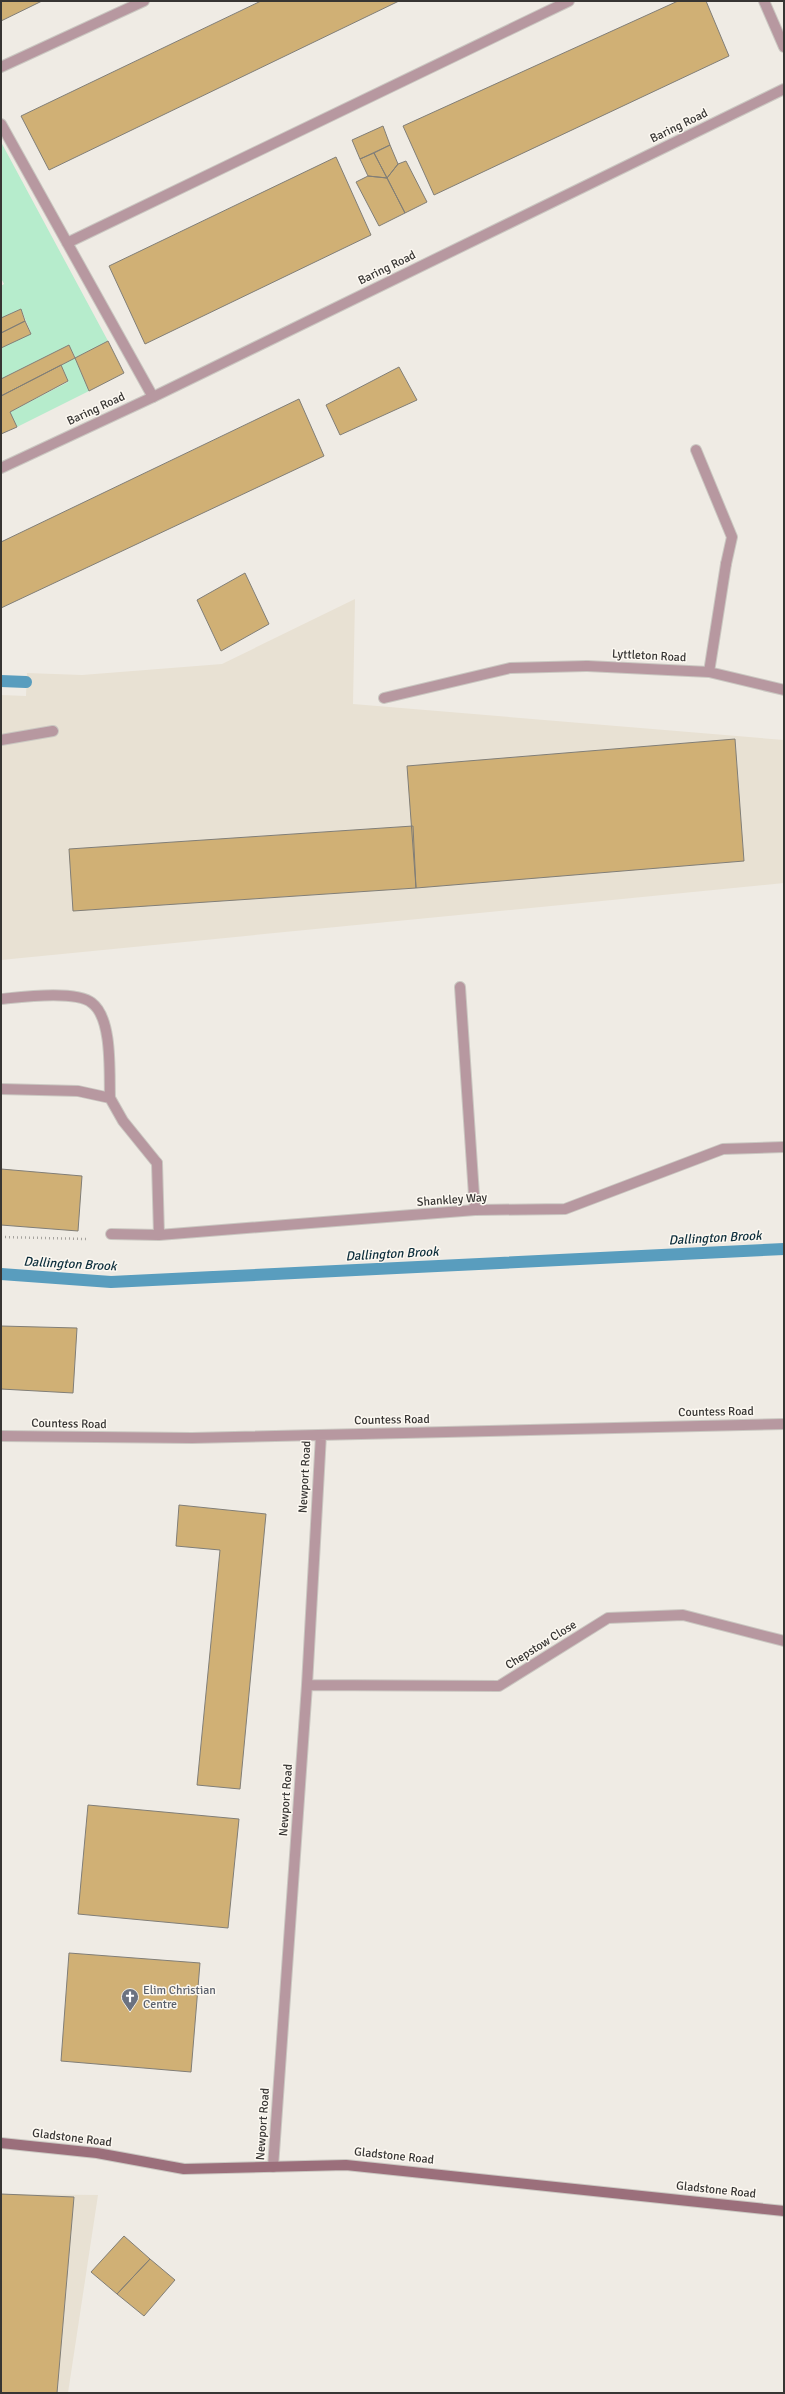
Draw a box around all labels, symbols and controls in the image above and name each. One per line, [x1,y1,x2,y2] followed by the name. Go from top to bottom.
[648,106,710,146] street label: Baring Road
[356,248,418,288] street label: Baring Road
[65,389,127,429] street label: Baring Road
[611,647,687,665] street label: Lyttleton Road
[416,1190,488,1210] street label: Shankley Way
[668,1227,763,1248] water label: Dallington Brook
[345,1243,440,1264] water label: Dallington Brook
[23,1254,118,1275] water label: Dallington Brook
[678,1404,754,1420] street label: Countess Road
[354,1412,430,1428] street label: Countess Road
[31,1416,107,1432] street label: Countess Road
[296,1440,314,1514] street label: Newport Road
[503,1617,579,1673] street label: Chepstow Close
[276,1763,296,1837] street label: Newport Road
[143,1983,216,2012] place label: Elim Christian Centre
[120,1987,140,2012] church icon: Elim Christian Centre
[253,2087,273,2161] street label: Newport Road
[31,2126,113,2150] street label: Gladstone Road
[353,2144,435,2168] street label: Gladstone Road
[675,2178,757,2202] street label: Gladstone Road

